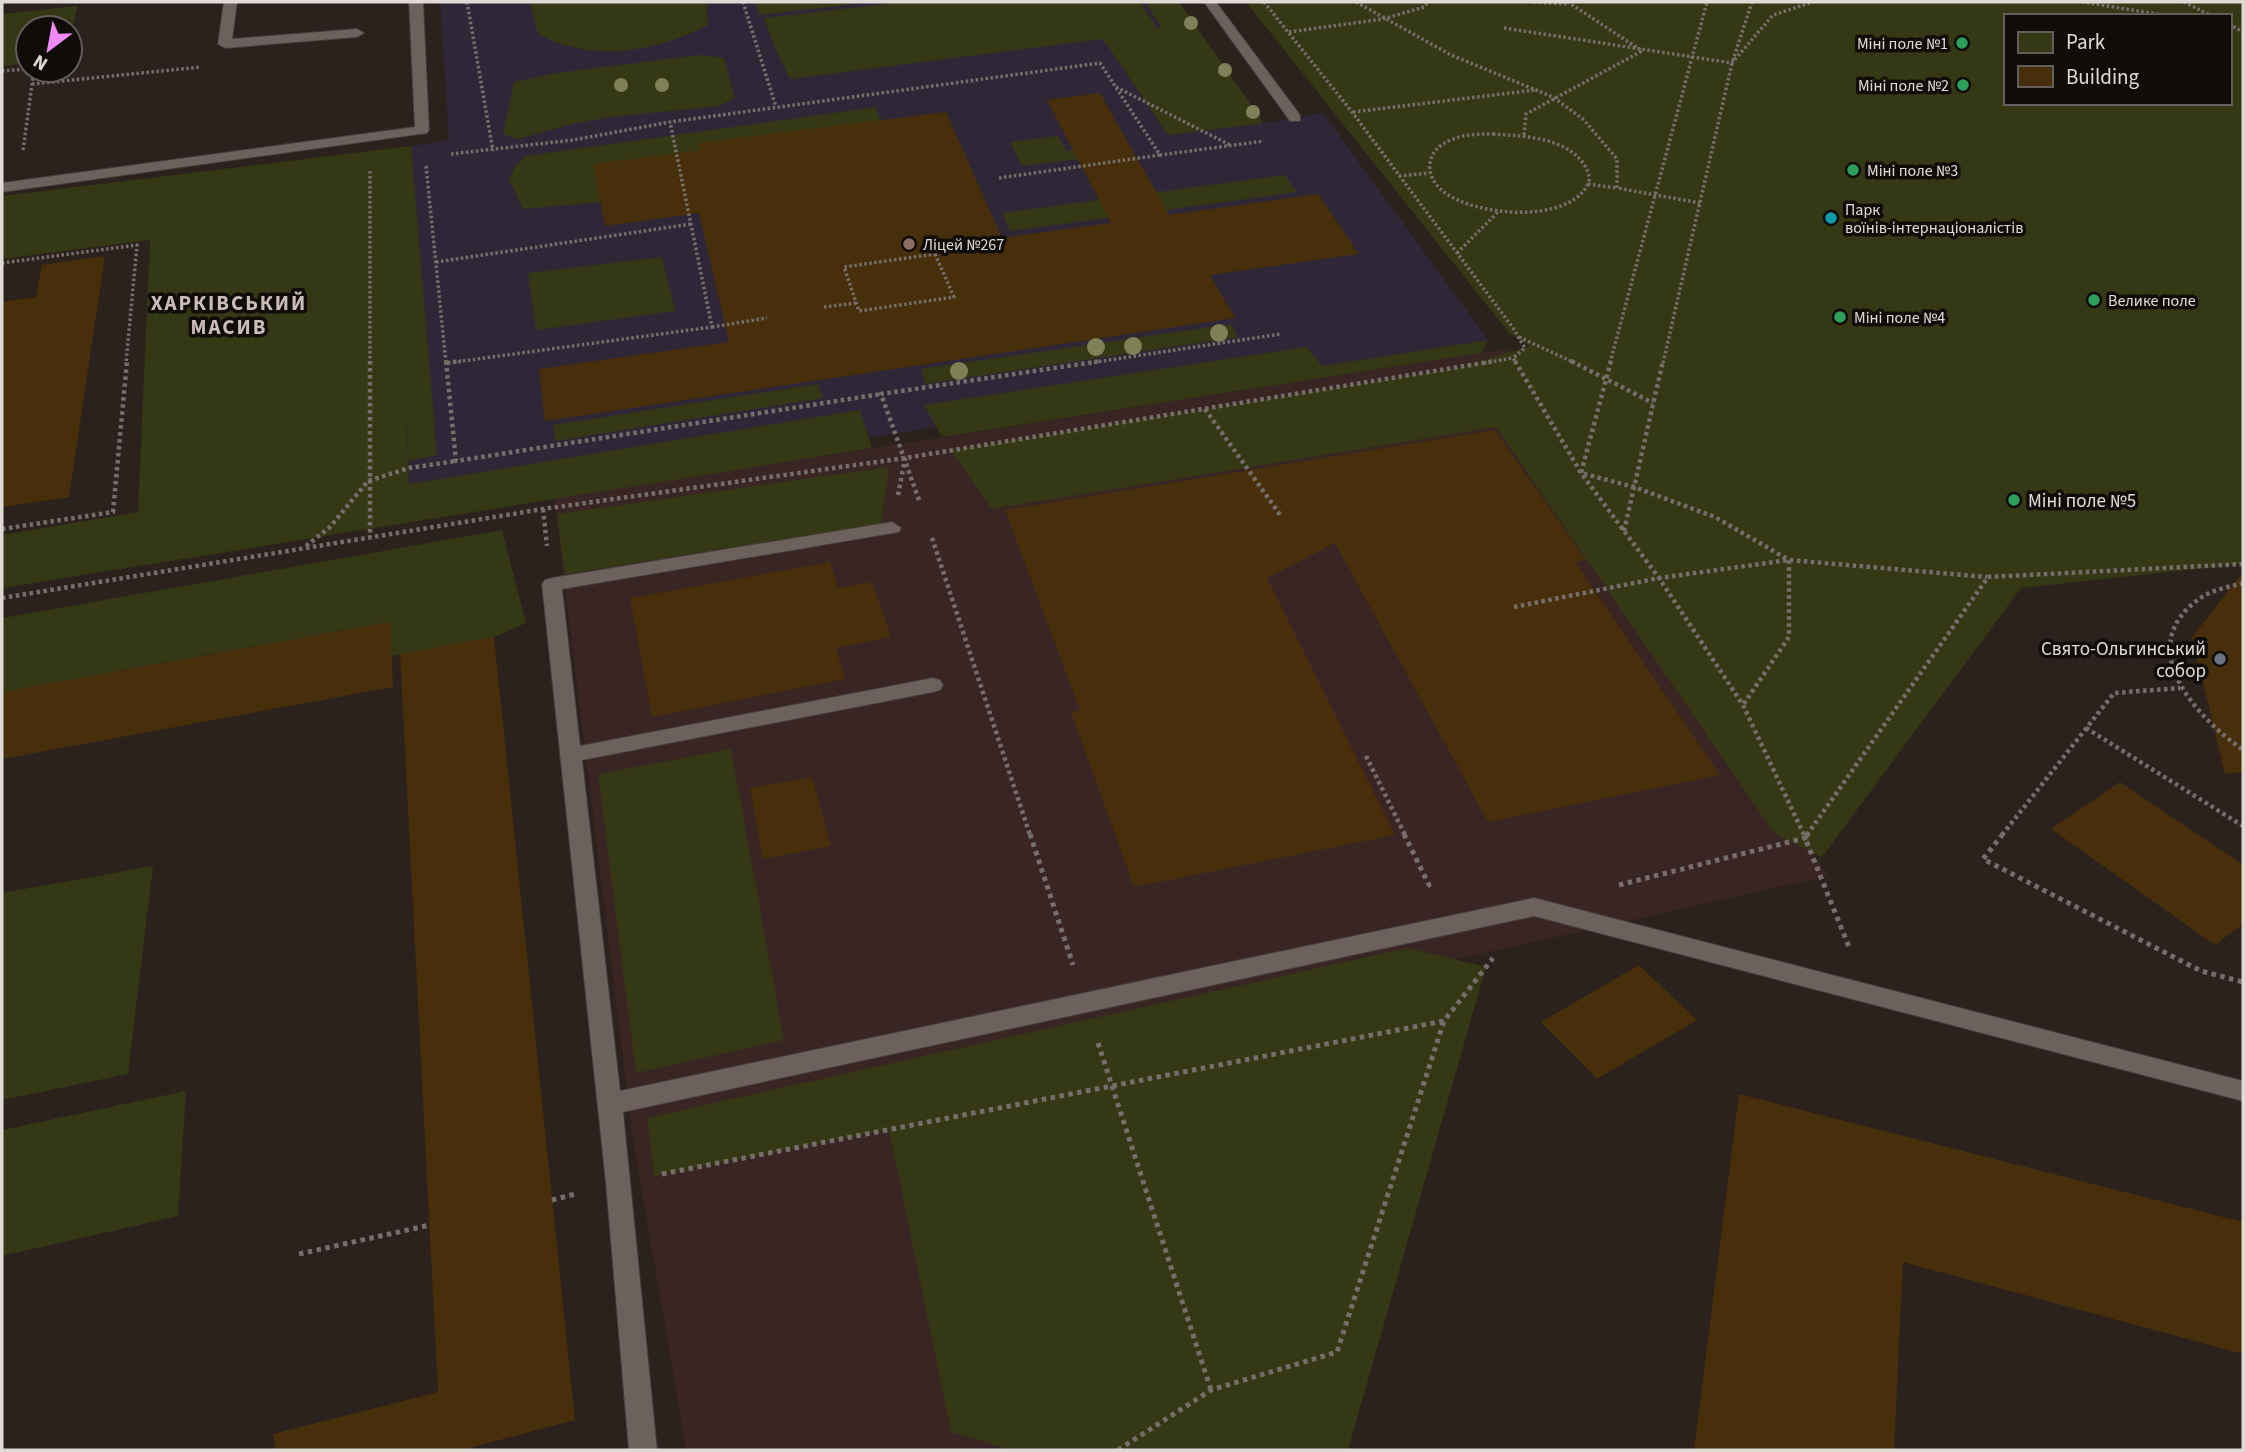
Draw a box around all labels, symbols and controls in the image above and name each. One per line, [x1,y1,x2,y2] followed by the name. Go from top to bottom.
[14,14,84,84] north arrow
[2004,14,2231,105] legend
[2066,27,2106,57] text: Park
[1857,33,1948,55] place label: Міні поле №1
[1954,35,1970,51] marker: Міні поле №1
[28,47,53,77] text: N
[2066,62,2140,92] text: Building
[1858,75,1949,97] place label: Міні поле №2
[1955,77,1971,93] marker: Міні поле №2
[1867,160,1958,182] place label: Міні поле №3
[1845,162,1861,178] marker: Міні поле №3
[1845,199,2023,239] place label: Парк воїнів-інтернаціоналістів
[1823,210,1839,226] marker: Парк воїнів-інтернаціоналістів
[923,234,1004,256] place label: Ліцей №267
[901,236,917,252] marker: Ліцей №267
[151,288,307,342] district label: ХАРКІВСЬКИЙ МАСИВ
[2108,290,2196,312] place label: Велике поле
[2086,292,2102,308] marker: Велике поле
[1854,307,1945,329] place label: Міні поле №4
[1832,309,1848,325] marker: Міні поле №4
[2028,488,2136,515] place label: Міні поле №5
[2006,492,2022,508] marker: Міні поле №5
[2041,636,2206,685] place label: Свято-Ольгинський собор
[2212,651,2228,667] marker: Свято-Ольгинський собор

